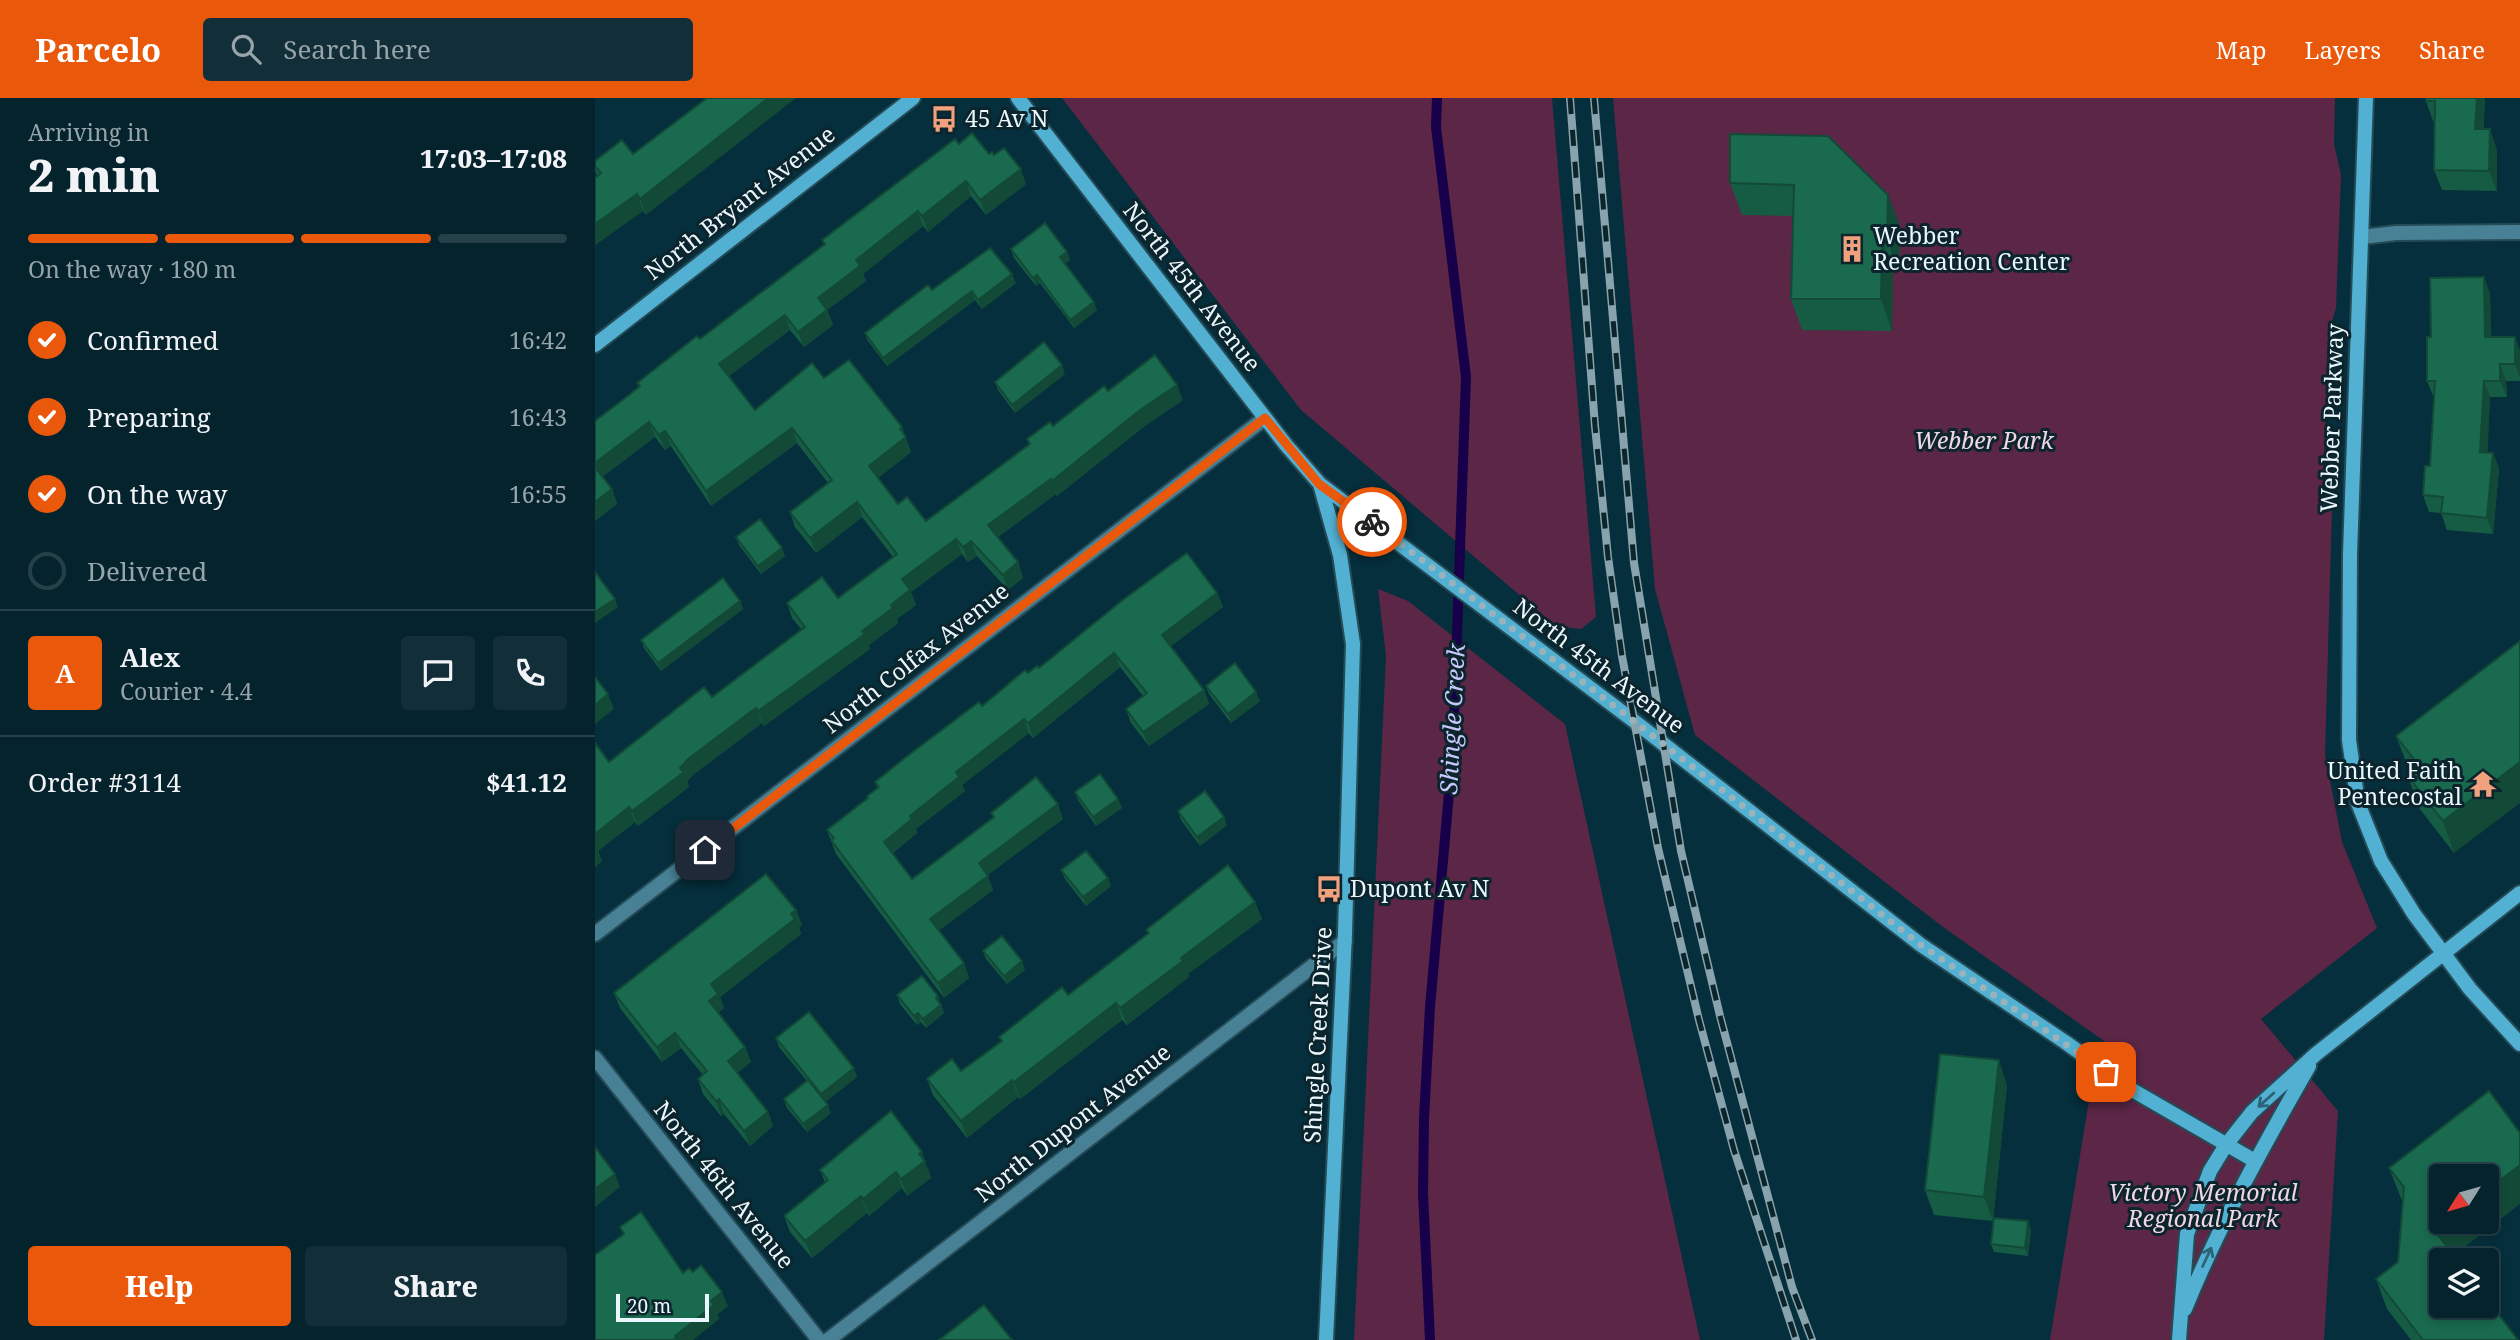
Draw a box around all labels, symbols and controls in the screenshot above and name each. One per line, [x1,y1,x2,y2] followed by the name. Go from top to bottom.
[203,18,693,81] search box
[35,27,161,72] text: Parcelo
[227,30,265,68] icon: search
[283,31,431,67] text: Search here
[2216,33,2267,66] text: Map
[2305,33,2381,66] text: Layers
[2419,33,2485,66] text: Share
[965,102,1048,134] place label: 45 Av N
[929,104,959,134] bus stop icon: 45 Av N
[28,116,149,148] text: Arriving in
[638,118,841,287] street label: North Bryant Avenue
[420,140,567,176] text: 17:03–17:08
[28,143,160,205] text: 2 min
[1116,195,1269,378] street label: North 45th Avenue
[1873,219,2070,277] place label: Webber Recreation Center
[1837,234,1867,264] building icon: Webber Recreation Center
[28,253,236,285] text: On the way · 180 m
[28,321,66,359] icon: check
[87,322,219,358] text: Confirmed
[2312,323,2350,513] street label: Webber Parkway
[509,324,567,356] text: 16:42
[28,398,66,436] icon: check
[87,399,211,435] text: Preparing
[509,401,567,433] text: 16:43
[1914,424,2055,456] park label: Webber Park
[28,475,66,513] icon: check
[87,476,227,512] text: On the way
[509,478,567,510] text: 16:55
[1337,487,1407,557] courier
[1353,503,1391,541] icon: bike
[87,553,207,589] text: Delivered
[816,574,1015,740] street label: North Colfax Avenue
[1507,590,1692,740] street label: North 45th Avenue
[401,636,475,710] button: chat
[493,636,567,710] button: phone
[120,639,180,675] text: Alex
[1431,641,1472,795] water label: Shingle Creek
[55,655,75,691] text: A
[120,675,253,707] text: Courier · 4.4
[2327,754,2462,812] place label: United Faith Pentecostal
[28,764,181,800] text: Order #3114
[486,764,567,800] text: $41.12
[2468,769,2498,799] temple icon: United Faith Pentecostal
[675,820,735,880] pin
[686,831,724,869] icon: home
[1350,872,1489,904] place label: Dupont Av N
[1314,874,1344,904] bus stop icon: Dupont Av N
[1295,926,1339,1144] street label: Shingle Creek Drive
[968,1036,1177,1209] street label: North Dupont Avenue
[2076,1042,2136,1102] pin
[2087,1053,2125,1091] icon: bag
[2258,1091,2275,1108] one-way arrow
[647,1094,802,1275] street label: North 46th Avenue
[2429,1164,2499,1234] north arrow
[2429,1164,2499,1318] map controls
[2108,1176,2298,1234] park label: Victory Memorial Regional Park
[28,1246,291,1326] button: Help
[305,1246,567,1326] button: Share
[2200,1247,2214,1268] one-way arrow
[2429,1248,2499,1318] button: layers
[616,1291,709,1323] scale bar
[627,1293,671,1319] text: 20 m

